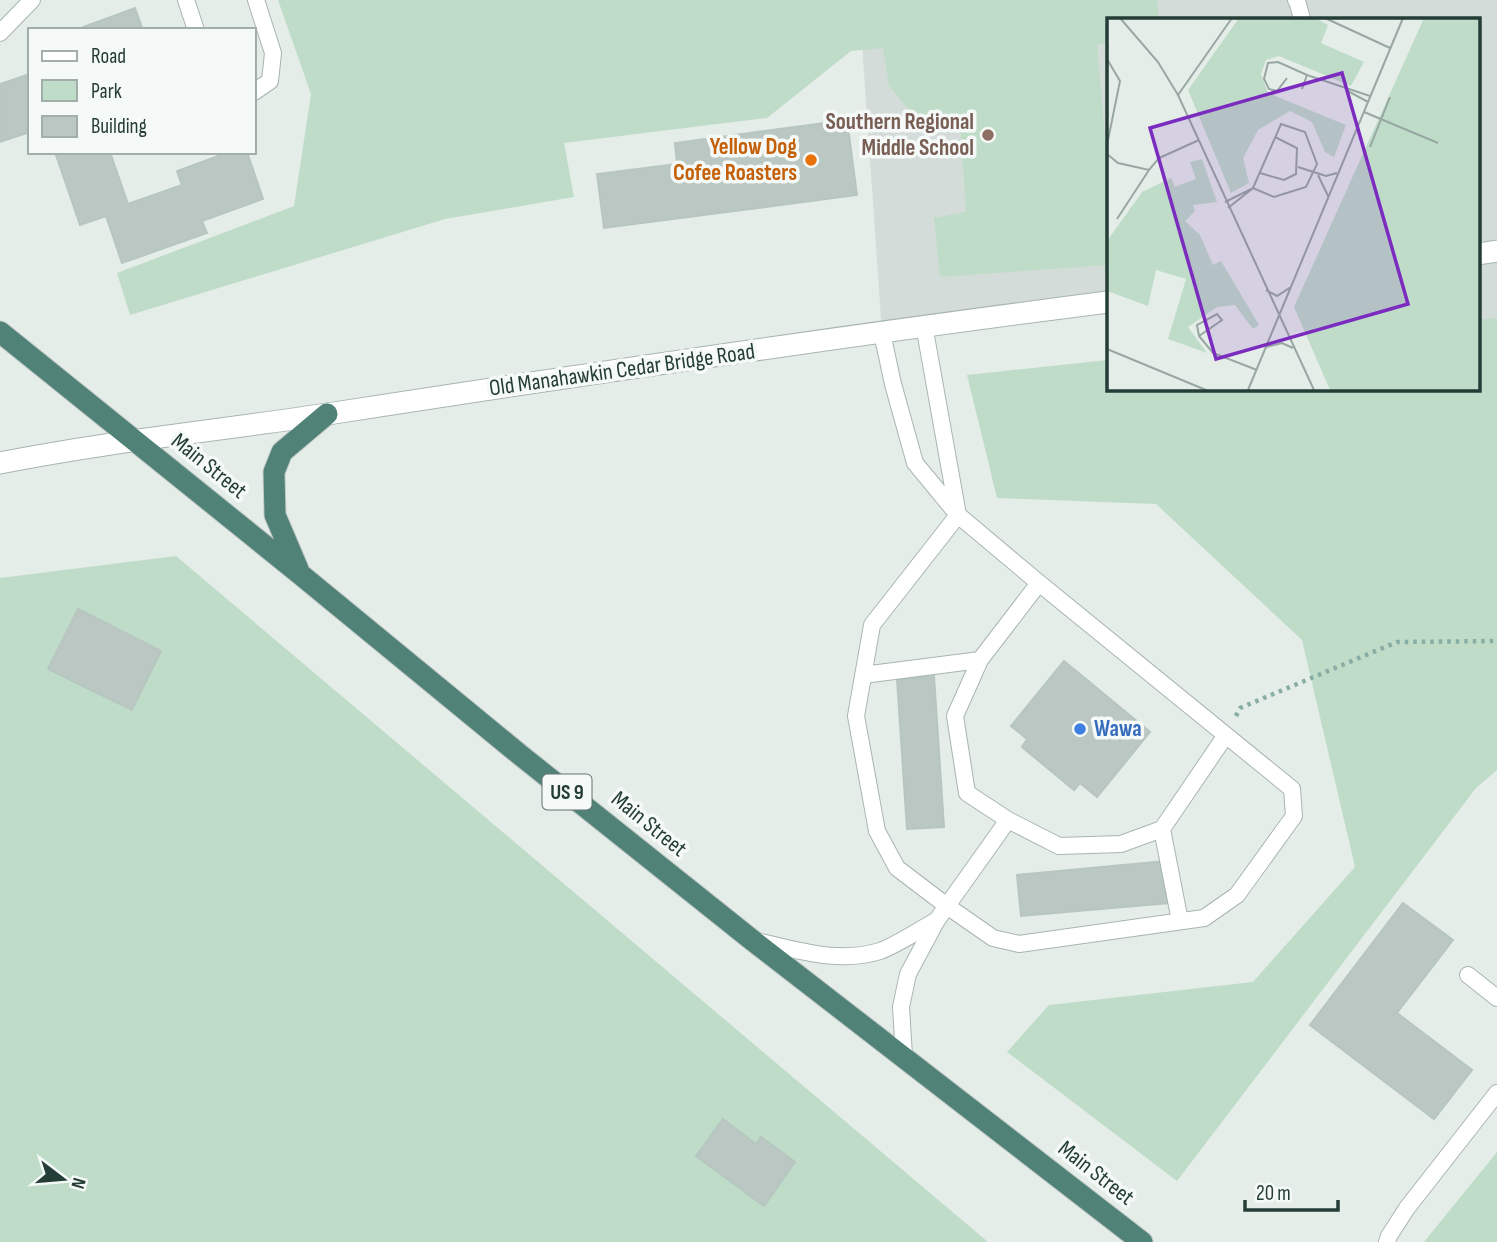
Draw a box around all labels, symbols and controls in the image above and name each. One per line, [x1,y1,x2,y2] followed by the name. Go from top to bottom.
[1107,18,1480,390] inset map
[28,28,256,154] legend
[91,44,126,69] text: Road
[91,79,122,104] text: Park
[825,108,974,162] place label: Southern Regional Middle School
[91,114,147,139] text: Building
[980,127,996,143] marker: Southern Regional Middle School
[673,133,797,187] place label: Yellow Dog Cofee Roasters
[803,152,819,168] marker: Yellow Dog Cofee Roasters
[487,337,757,403] street label: Old Manahawkin Cedar Bridge Road
[166,427,252,505] street label: Main Street
[1094,715,1142,743] place label: Wawa
[1072,721,1088,737] marker: Wawa
[542,774,592,810] road number: US 9
[606,785,692,863] street label: Main Street
[1052,1135,1140,1211] street label: Main Street
[28,1144,98,1214] north arrow
[1245,1168,1338,1212] scale bar
[65,1175,90,1191] text: N
[1256,1181,1291,1206] text: 20 m

